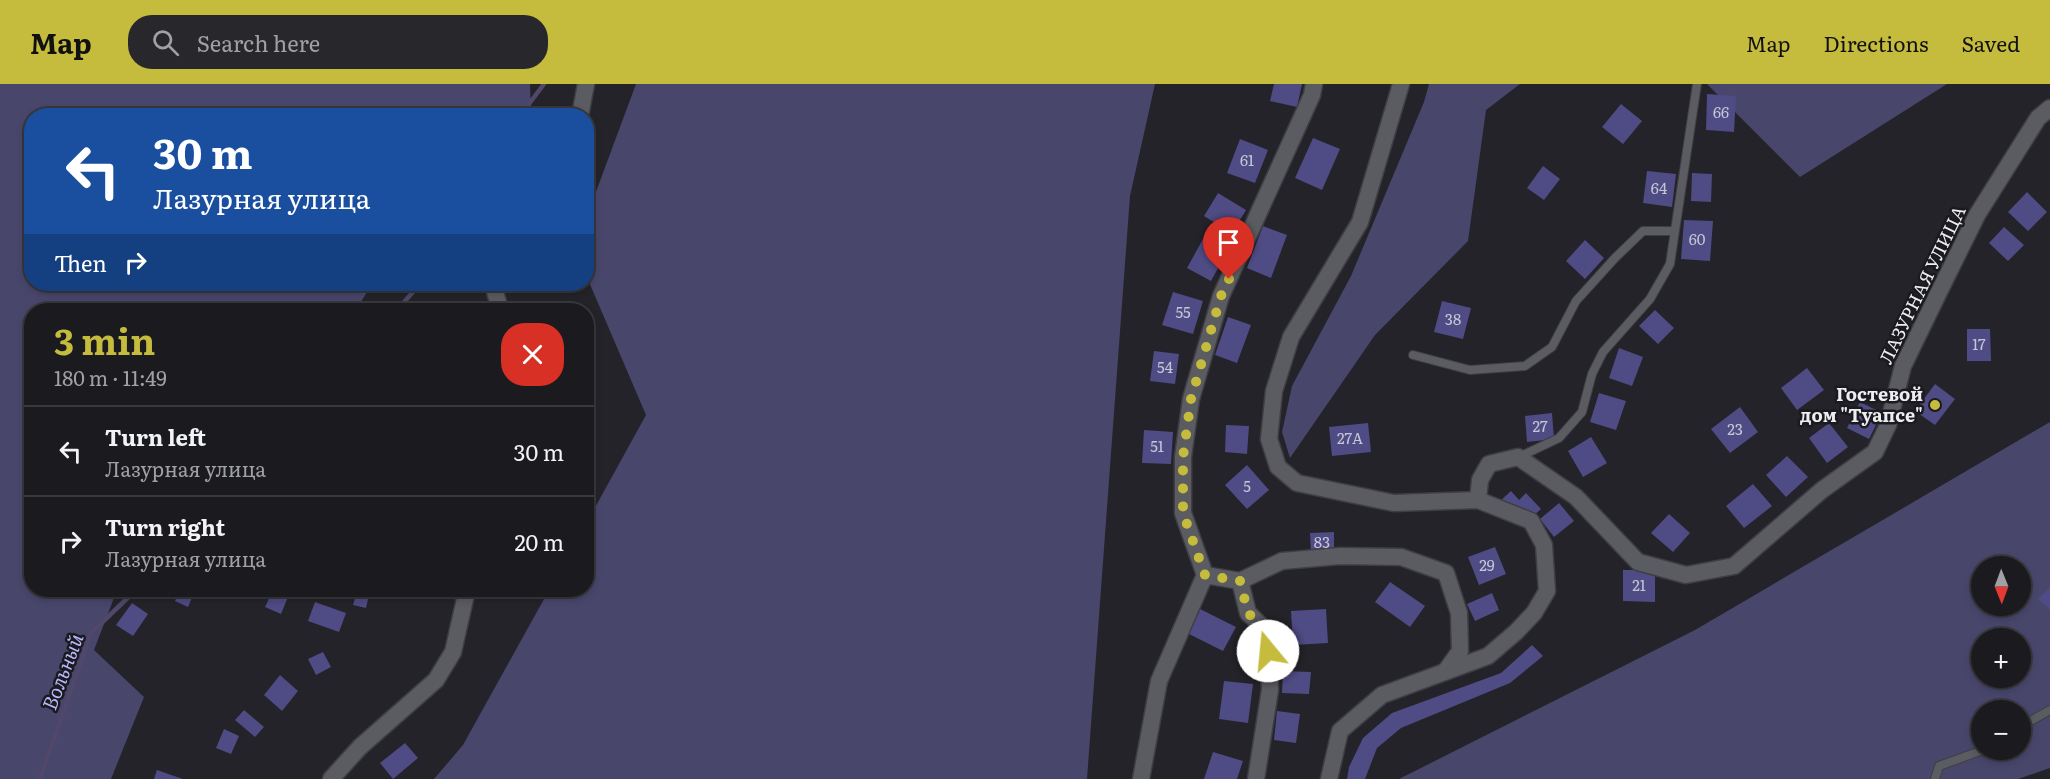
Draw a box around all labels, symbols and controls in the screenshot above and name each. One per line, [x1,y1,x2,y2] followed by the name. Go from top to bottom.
[128,15,548,69] search box
[30,21,92,63] text: Map
[149,26,182,59] icon: search
[197,26,320,59] text: Search here
[1746,27,1791,58] text: Map
[1824,27,1929,58] text: Directions
[1962,27,2020,58] text: Saved
[1713,100,1729,123] house number: 66
[153,120,253,182] text: 30 m
[54,132,132,210] icon: left
[1240,148,1254,171] house number: 61
[1651,176,1667,199] house number: 64
[153,177,370,217] text: Лазурная улица
[1872,201,1972,368] street label: ЛАЗУРНАЯ УЛИЦА
[1203,217,1254,279] pin
[1212,226,1245,259] icon: arrive
[1689,227,1706,250] house number: 60
[54,246,107,279] text: Then
[119,246,152,279] icon: right
[1175,300,1191,323] house number: 55
[1445,307,1461,330] house number: 38
[54,313,155,366] text: 3 min
[501,323,564,386] button: close
[1972,332,1986,355] house number: 17
[1157,355,1173,378] house number: 54
[54,362,167,392] text: 180 m · 11:49
[1800,380,1923,428] place label: Гостевой дом "Туапсе"
[1928,398,1942,412] marker: Гостевой дом "Туапсе"
[1532,414,1548,437] house number: 27
[1727,417,1743,440] house number: 23
[105,420,206,453] text: Turn left
[1337,426,1363,449] house number: 27А
[1150,434,1164,457] house number: 51
[54,435,87,468] icon: left
[514,435,564,468] text: 30 m
[105,453,266,483] text: Лазурная улица
[1243,474,1251,497] house number: 5
[105,510,225,543] text: Turn right
[54,525,87,558] icon: right
[514,525,564,558] text: 20 m
[1314,530,1330,553] house number: 83
[105,543,266,573] text: Лазурная улица
[1479,553,1495,576] house number: 29
[1971,556,2031,616] north arrow
[1971,556,2031,760] map controls
[1632,573,1646,596] house number: 21
[1236,619,1300,683] position arrow
[33,628,90,714] water label: Вольный
[1971,628,2031,688] button: +
[1971,700,2031,760] button: −

